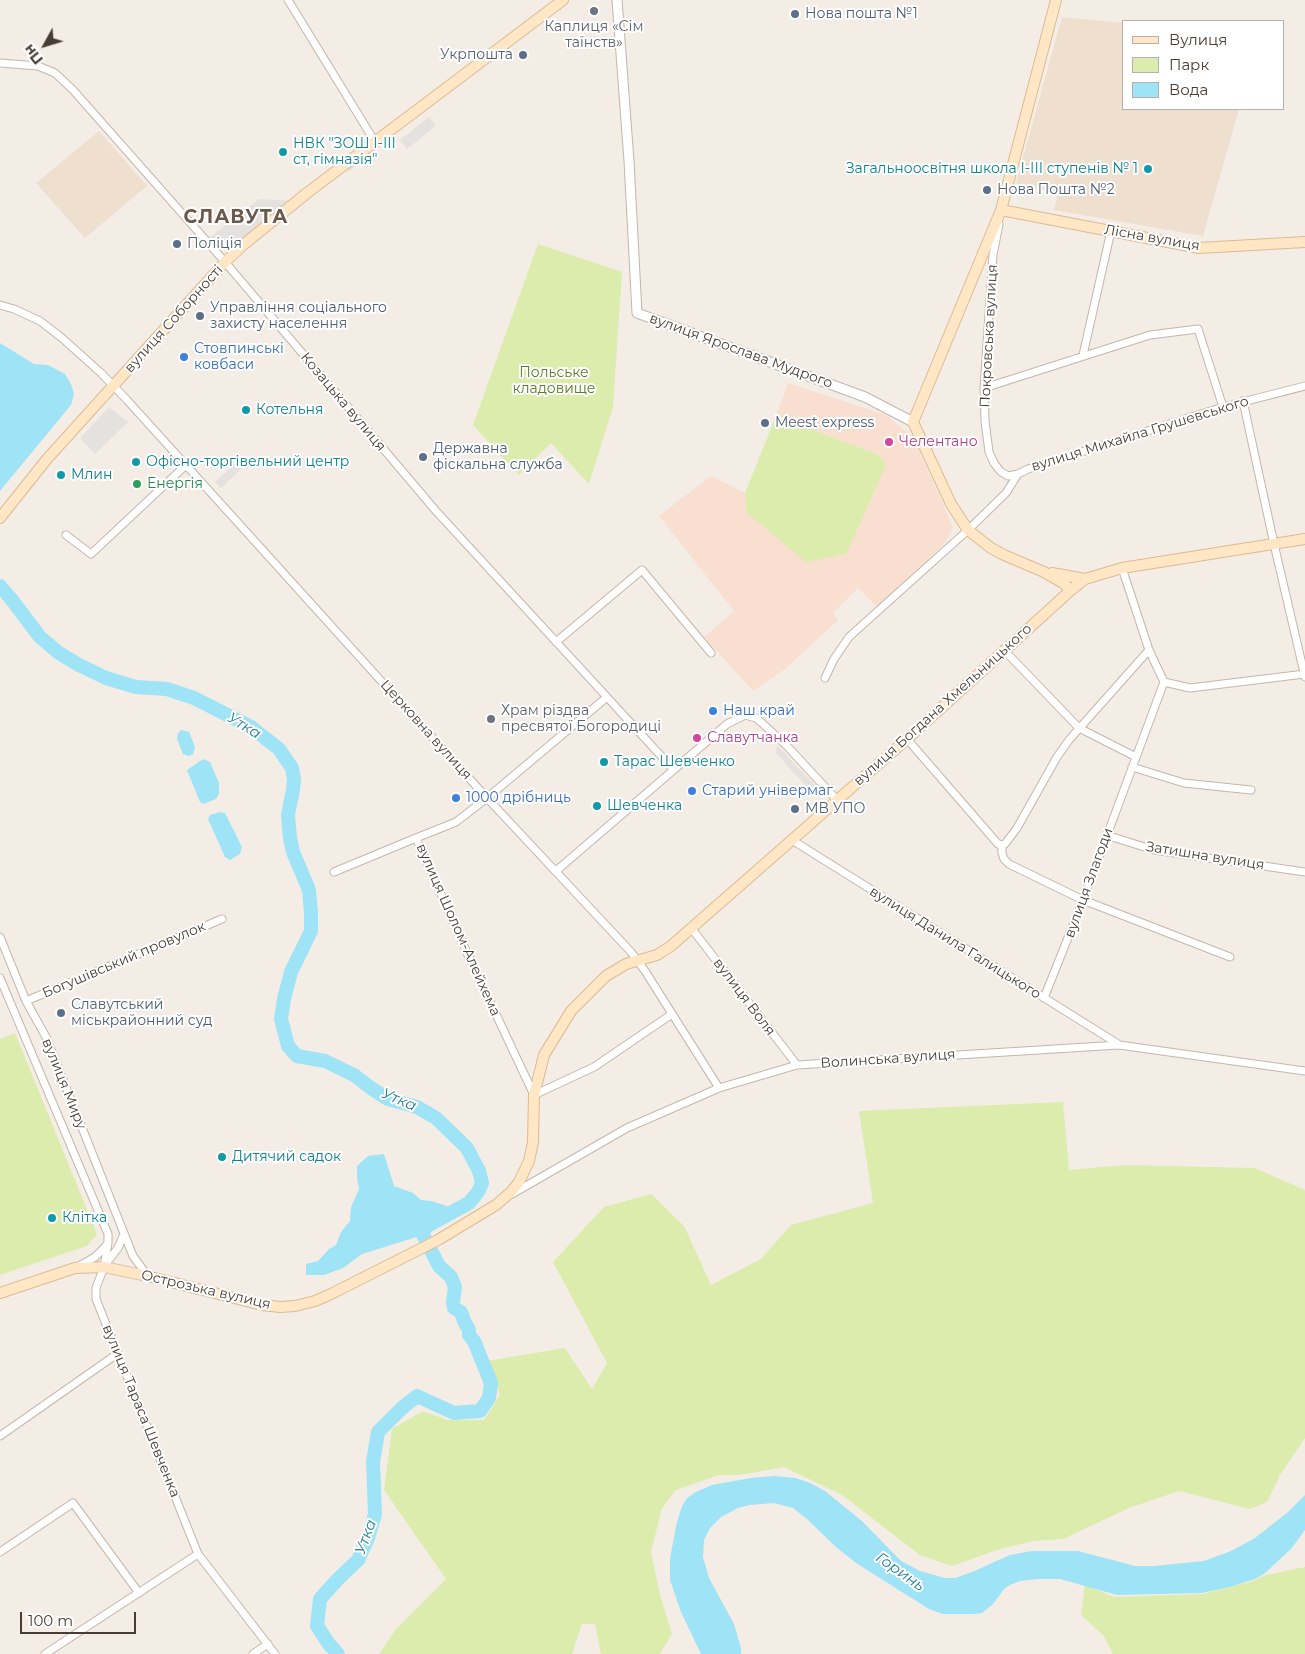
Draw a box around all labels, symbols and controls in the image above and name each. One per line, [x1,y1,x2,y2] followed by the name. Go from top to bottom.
[588,5,600,17] marker: Каплиця «Сім таїнств»
[805,6,918,22] place label: Нова пошта №1
[789,8,801,20] marker: Нова пошта №1
[545,19,643,52] place label: Каплиця «Сім таїнств»
[20,20,70,70] north arrow
[1122,20,1285,110] legend
[1169,30,1227,49] text: Вулиця
[20,41,47,68] text: Пн
[440,47,513,63] place label: Укрпошта
[517,49,529,61] marker: Укрпошта
[1169,55,1209,74] text: Парк
[1169,80,1208,99] text: Вода
[293,136,396,168] place label: НВК "ЗОШ І-ІІІ ст, гімназія"
[277,146,289,158] marker: НВК "ЗОШ І-ІІІ ст, гімназія"
[846,161,1138,177] place label: Загальноосвітня школа І-ІІІ ступенів № 1
[1142,163,1154,175] marker: Загальноосвітня школа І-ІІІ ступенів № 1
[997,182,1115,198] place label: Нова Пошта №2
[981,184,993,196] marker: Нова Пошта №2
[183,206,289,228] district label: СЛАВУТА
[1103,221,1201,255] street label: Лісна вулиця
[187,236,242,252] place label: Поліція
[171,238,183,250] marker: Поліція
[121,262,227,376] street label: вулиця Соборності
[977,264,1001,408] street label: Покровська вулиця
[210,300,387,332] place label: Управління соціального захисту населення
[194,310,206,322] marker: Управління соціального захисту населення
[647,310,835,392] street label: вулиця Ярослава Мудрого
[194,341,284,374] place label: Стовпинські ковбаси
[297,349,389,455] street label: Козацька вулиця
[178,351,190,363] marker: Стовпинські ковбаси
[513,365,595,398] park label: Польське кладовище
[1029,393,1251,475] street label: вулиця Михайла Грушевського
[256,402,323,418] place label: Котельня
[240,404,252,416] marker: Котельня
[775,415,874,431] place label: Meest express
[759,417,771,429] marker: Meest express
[899,434,978,450] place label: Челентано
[883,436,895,448] marker: Челентано
[433,441,563,474] place label: Державна фіскальна служба
[417,451,429,463] marker: Державна фіскальна служба
[146,454,349,470] place label: Офісно-торгівельний центр
[130,456,142,468] marker: Офісно-торгівельний центр
[71,467,112,483] place label: Млин
[55,469,67,481] marker: Млин
[147,476,203,492] place label: Енергія
[131,478,143,490] marker: Енергія
[850,621,1036,789] street label: вулиця Богдана Хмельницького
[377,677,475,783] street label: Церковна вулиця
[501,703,661,736] place label: Храм різдва пресвятої Богородиці
[723,703,795,719] place label: Наш край
[707,705,719,717] marker: Наш край
[224,709,264,743] water label: Утка
[485,713,497,725] marker: Храм різдва пресвятої Богородиці
[707,730,799,746] place label: Славутчанка
[691,732,703,744] marker: Славутчанка
[614,754,735,770] place label: Тарас Шевченко
[598,756,610,768] marker: Тарас Шевченко
[702,783,833,799] place label: Старий універмаг
[686,785,698,797] marker: Старий універмаг
[466,790,571,806] place label: 1000 дрібниць
[450,792,462,804] marker: 1000 дрібниць
[607,798,682,814] place label: Шевченка
[591,800,603,812] marker: Шевченка
[805,801,865,817] place label: МВ УПО
[789,803,801,815] marker: МВ УПО
[1061,826,1117,940] street label: вулиця Злагоди
[1144,838,1266,874] street label: Затишна вулиця
[412,841,504,1019] street label: вулиця Шолом-Алейхема
[866,883,1044,1003] street label: вулиця Данила Галицького
[40,918,208,1002] street label: Богушівський провулок
[709,955,779,1039] street label: вулиця Воля
[71,997,212,1030] place label: Славутський міськрайонний суд
[55,1007,67,1019] marker: Славутський міськрайонний суд
[38,1036,90,1132] street label: вулиця Миру
[820,1046,956,1072] street label: Волинська вулиця
[379,1085,419,1115] water label: Утка
[232,1149,341,1165] place label: Дитячий садок
[216,1151,228,1163] marker: Дитячий садок
[62,1210,107,1226] place label: Клітка
[46,1212,58,1224] marker: Клітка
[140,1267,272,1313] street label: Острозька вулиця
[99,1322,183,1500] street label: вулиця Тараса Шевченка
[351,1517,381,1557] water label: Утка
[872,1549,928,1595] water label: Горинь
[22,1602,139,1634] scale bar
[28,1611,73,1630] text: 100 m

